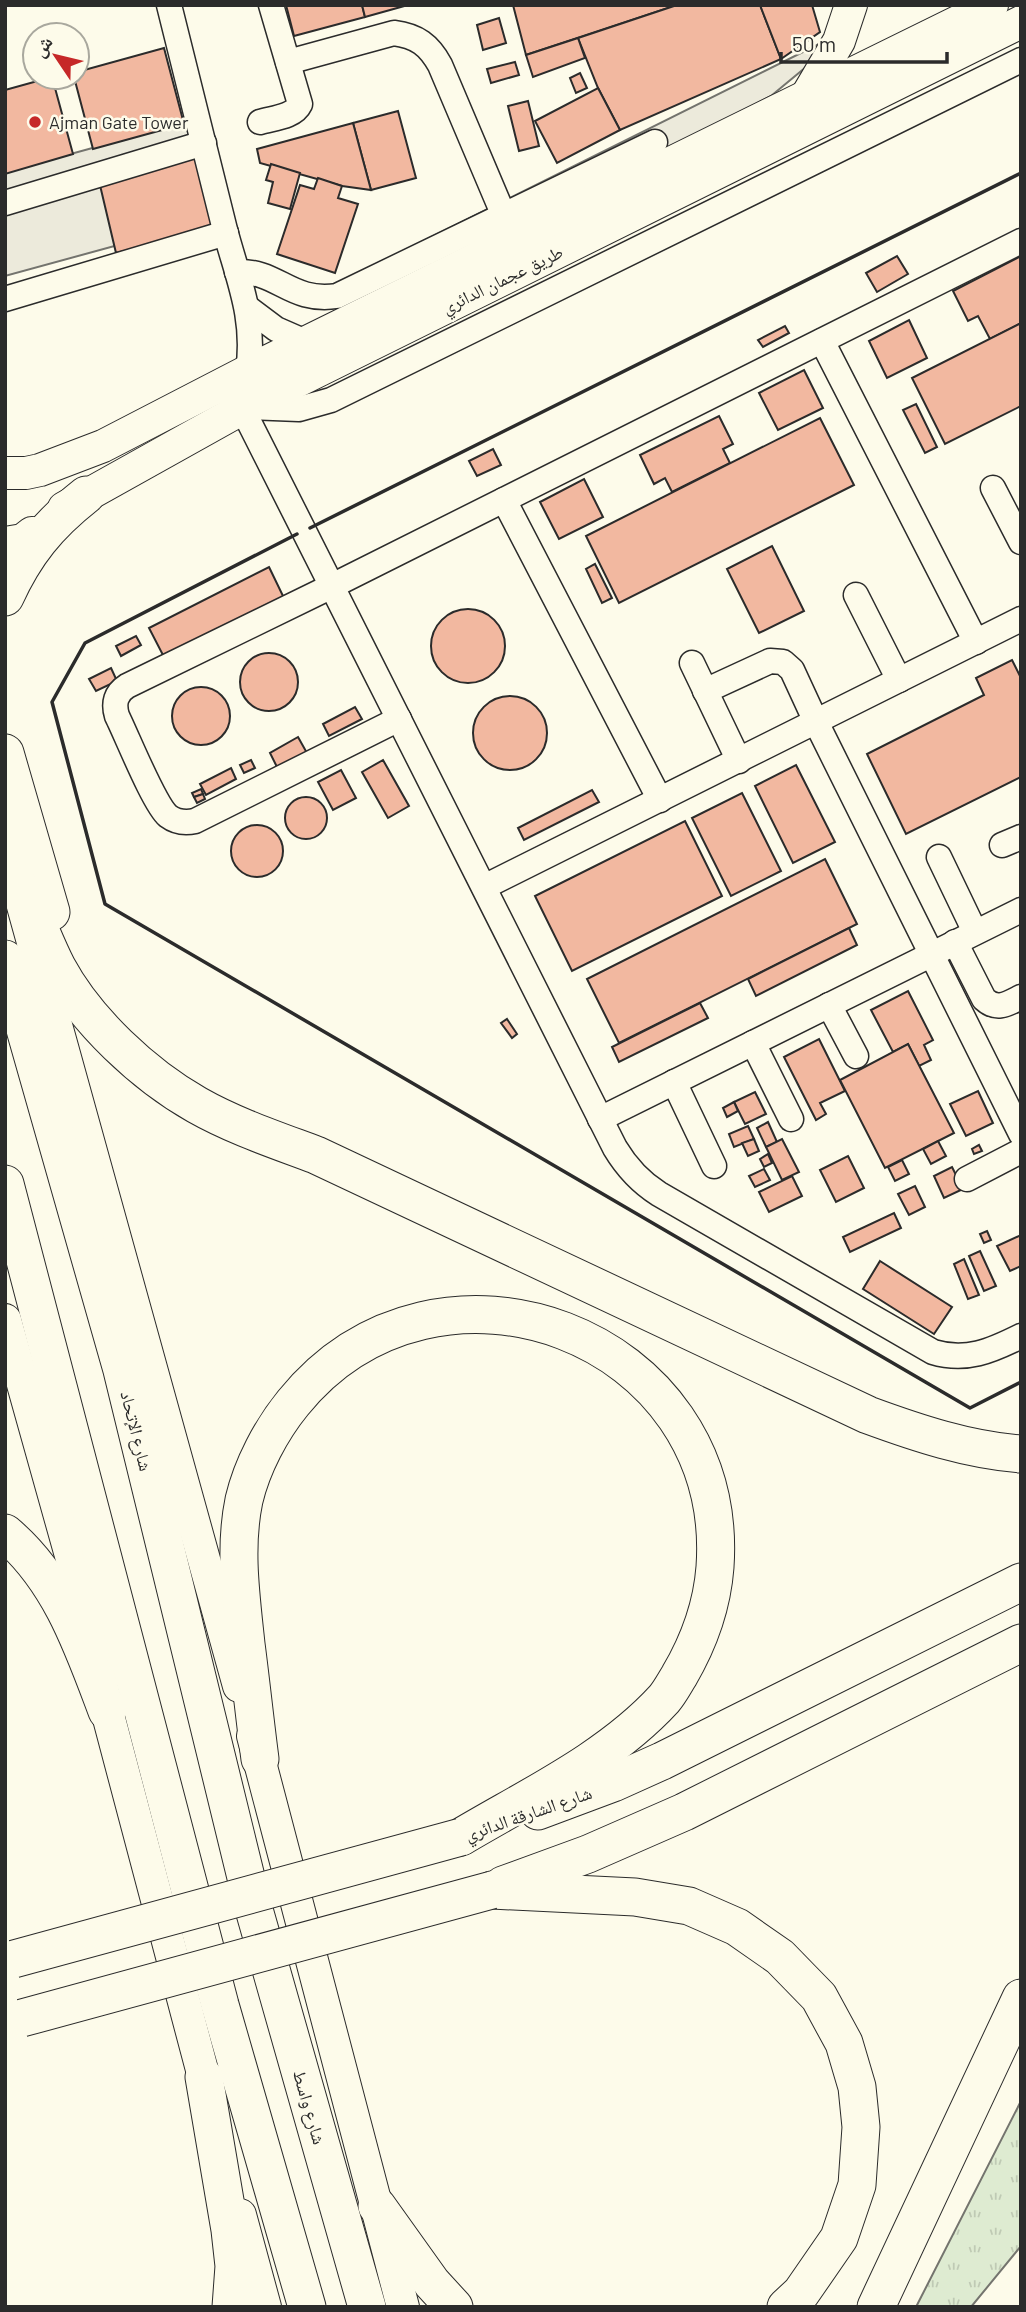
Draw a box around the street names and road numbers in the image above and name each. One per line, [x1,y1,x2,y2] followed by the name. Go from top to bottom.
[438,240,568,322] street label: طريق عجمان الدائري
[115,1389,158,1473] street label: شارع الإتحاد
[462,1781,596,1849] street label: شارع الشارقة الدائري
[288,2067,331,2147] street label: شارع واسط

